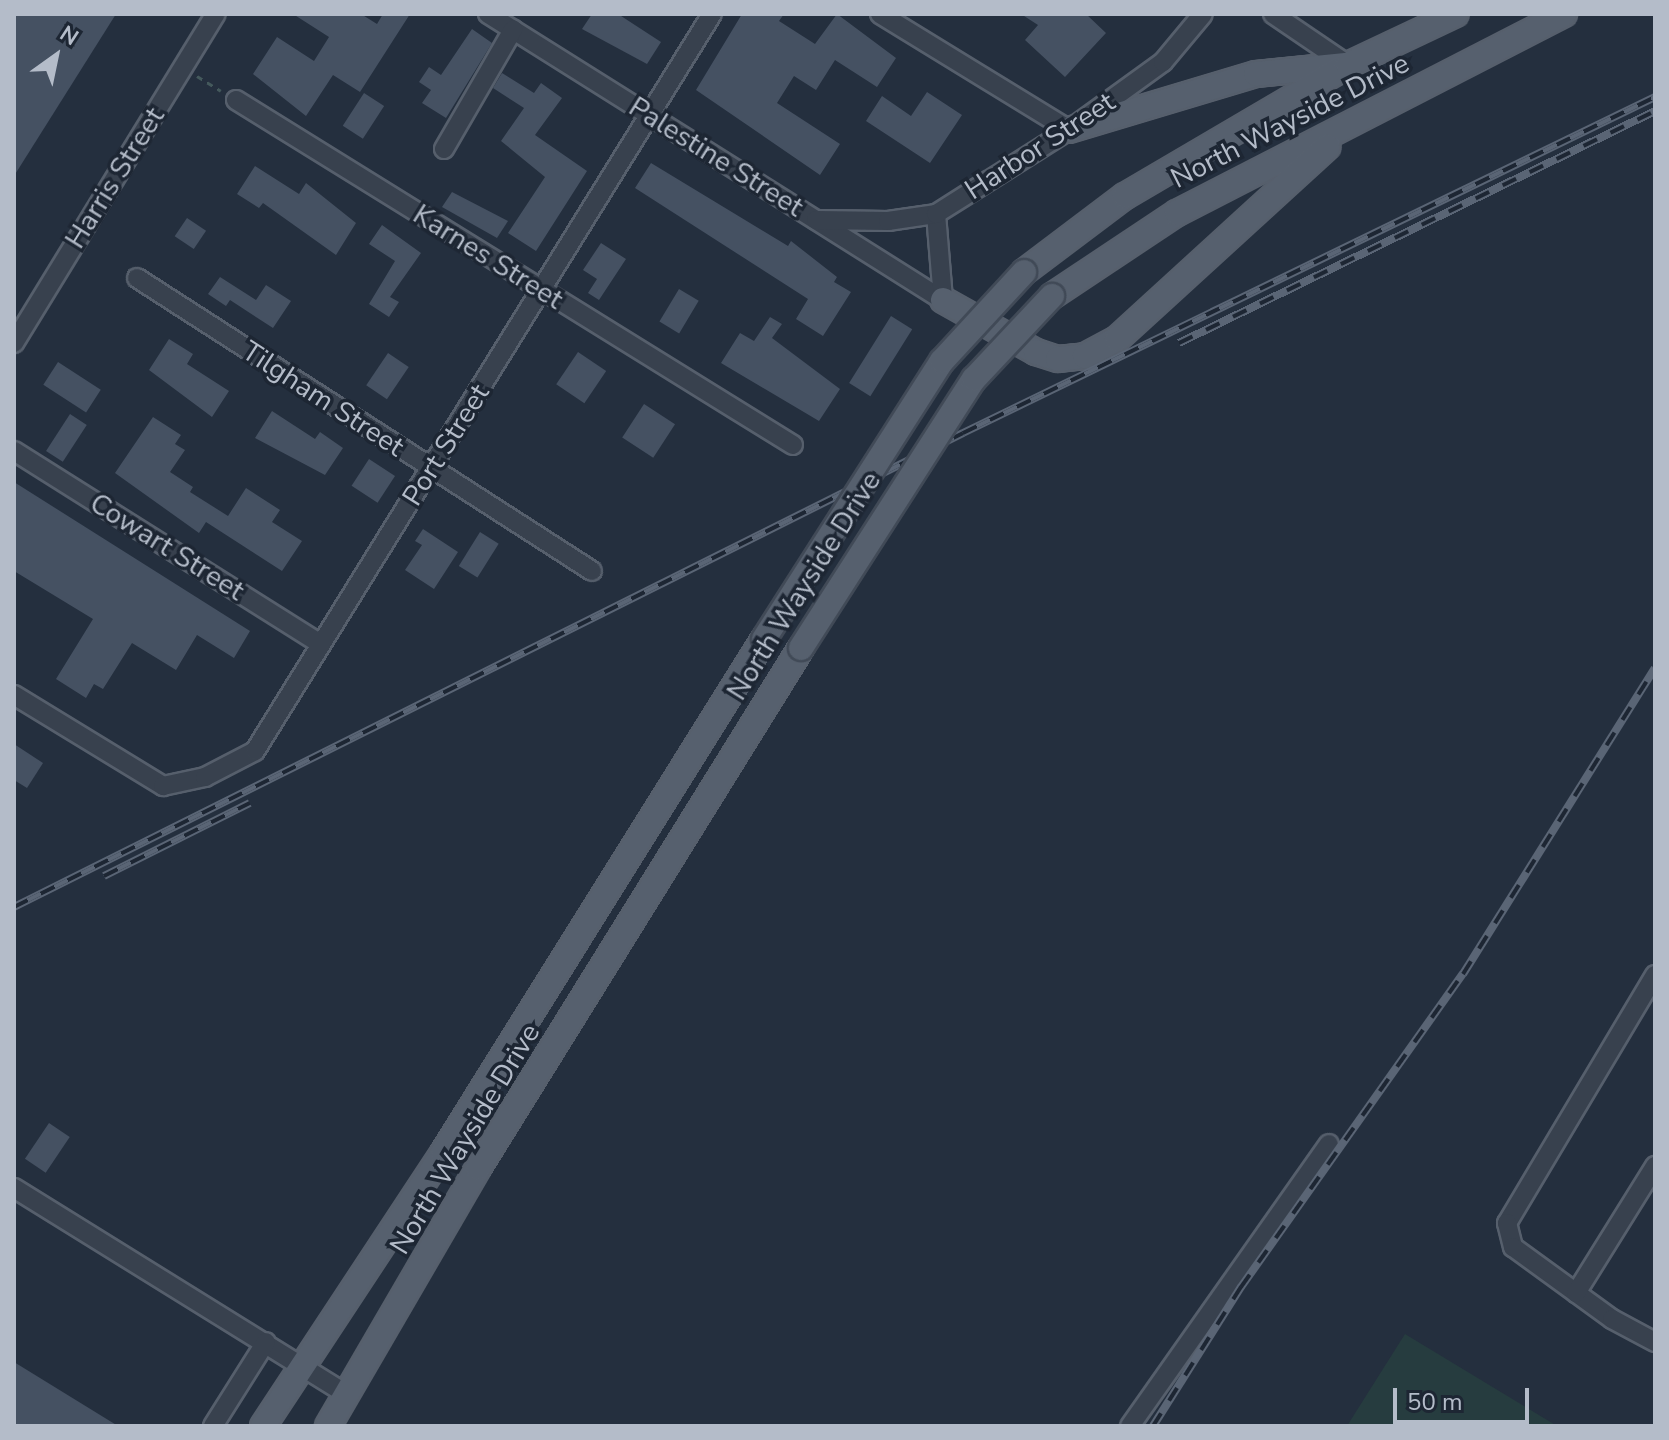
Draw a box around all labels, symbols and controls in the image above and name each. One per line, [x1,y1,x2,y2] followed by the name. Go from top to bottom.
[16,16,96,96] north arrow
[54,19,84,53] text: N
[1165,46,1415,196] street label: North Wayside Drive
[959,85,1121,207] street label: Harbor Street
[623,90,809,224] street label: Palestine Street
[58,101,172,255] street label: Harris Street
[407,198,569,316] street label: Karnes Street
[236,334,410,464] street label: Tilgham Street
[396,378,496,512] street label: Port Street
[720,466,888,706] street label: North Wayside Drive
[84,486,250,608] street label: Cowart Street
[383,1018,547,1260] street label: North Wayside Drive
[1397,1372,1533,1422] scale bar
[1407,1386,1463,1418] text: 50 m

